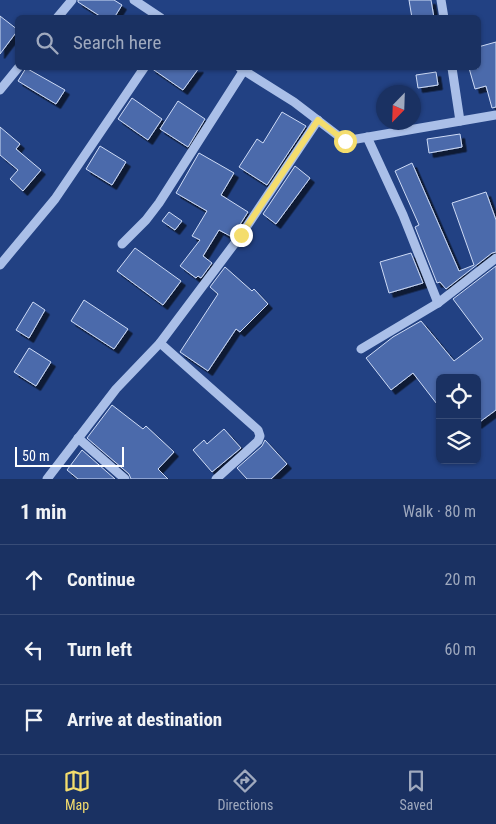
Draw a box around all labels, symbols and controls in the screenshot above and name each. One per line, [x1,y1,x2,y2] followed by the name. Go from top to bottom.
[15,15,481,70] search box
[33,29,61,57] icon: search
[73,31,161,54] text: Search here
[376,85,421,130] north arrow
[334,130,357,153] route start
[230,224,253,247] route end
[436,374,481,464] map controls
[436,374,481,419] button: locate
[436,419,481,464] button: layers
[15,444,124,467] scale bar
[22,448,50,464] text: 50 m
[20,500,67,524] text: 1 min
[403,502,476,521] text: Walk · 80 m
[20,566,48,594] icon: ahead
[67,568,135,591] text: Continue
[444,570,476,589] text: 20 m
[20,636,48,664] icon: left
[67,638,132,661] text: Turn left
[444,640,476,659] text: 60 m
[20,706,48,734] icon: arrive
[67,708,222,731] text: Arrive at destination
[63,767,91,813] tab: Map
[217,767,273,813] tab: Directions
[400,767,433,813] tab: Saved

